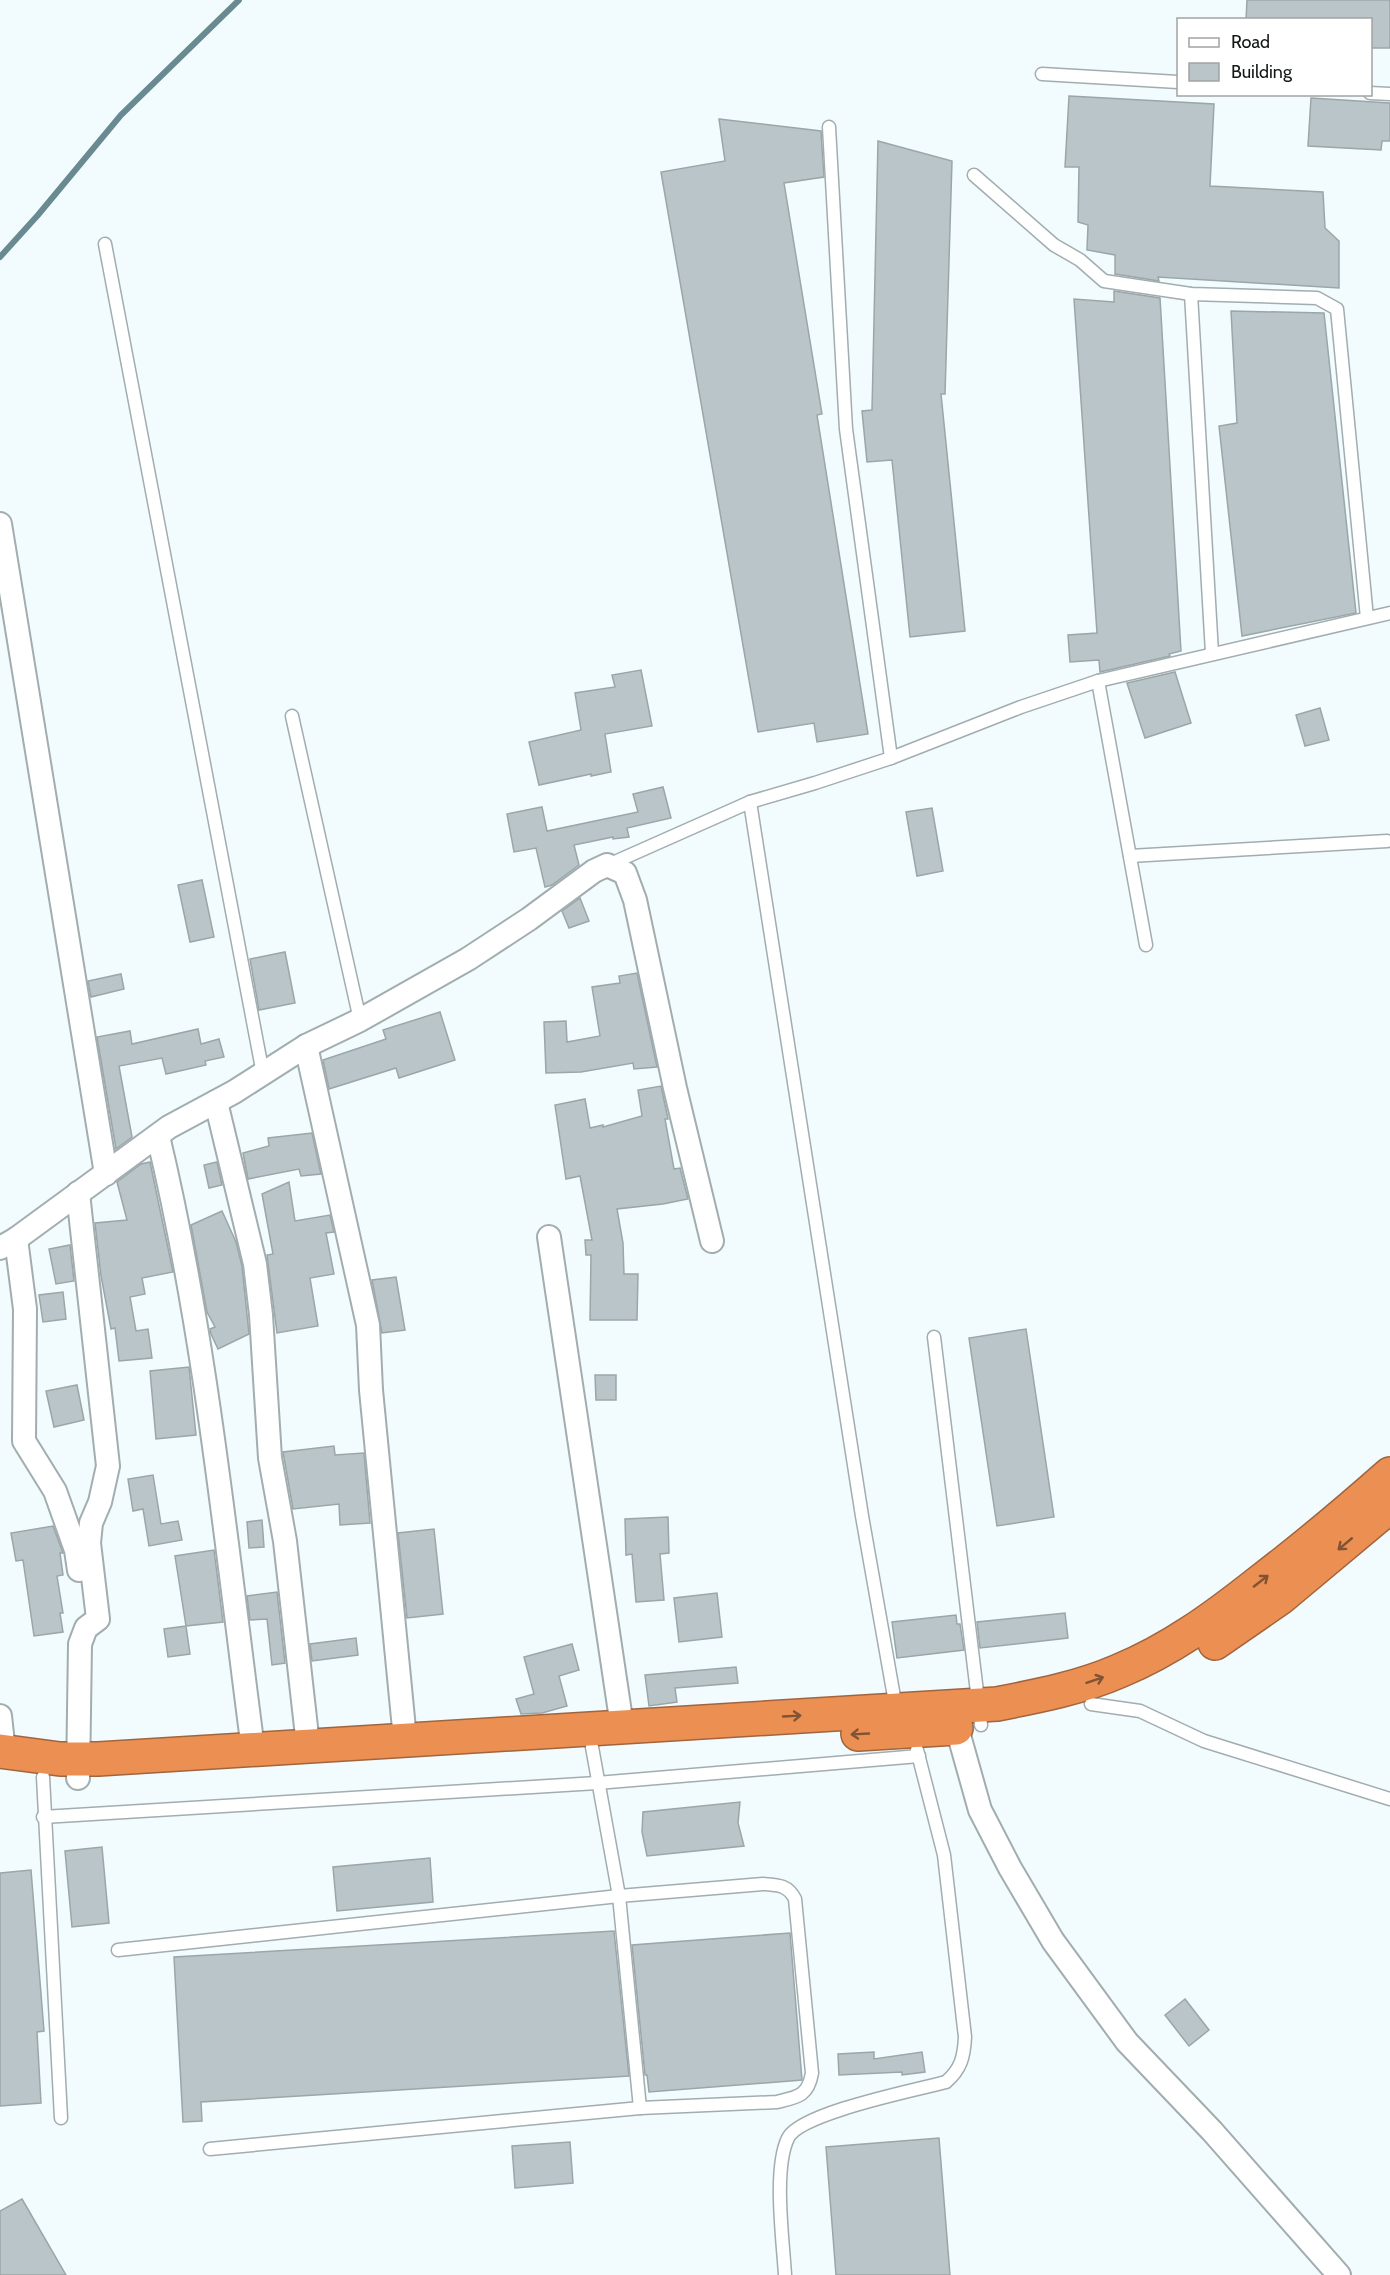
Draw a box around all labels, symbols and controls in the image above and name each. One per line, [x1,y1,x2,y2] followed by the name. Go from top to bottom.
[1177,18,1372,96] legend
[1231,31,1270,53] text: Road
[1231,61,1293,83] text: Building
[1338,1537,1353,1551] one-way arrow
[1253,1575,1269,1587] one-way arrow
[1085,1673,1104,1684] one-way arrow
[781,1710,801,1721] one-way arrow
[851,1728,871,1739] one-way arrow

